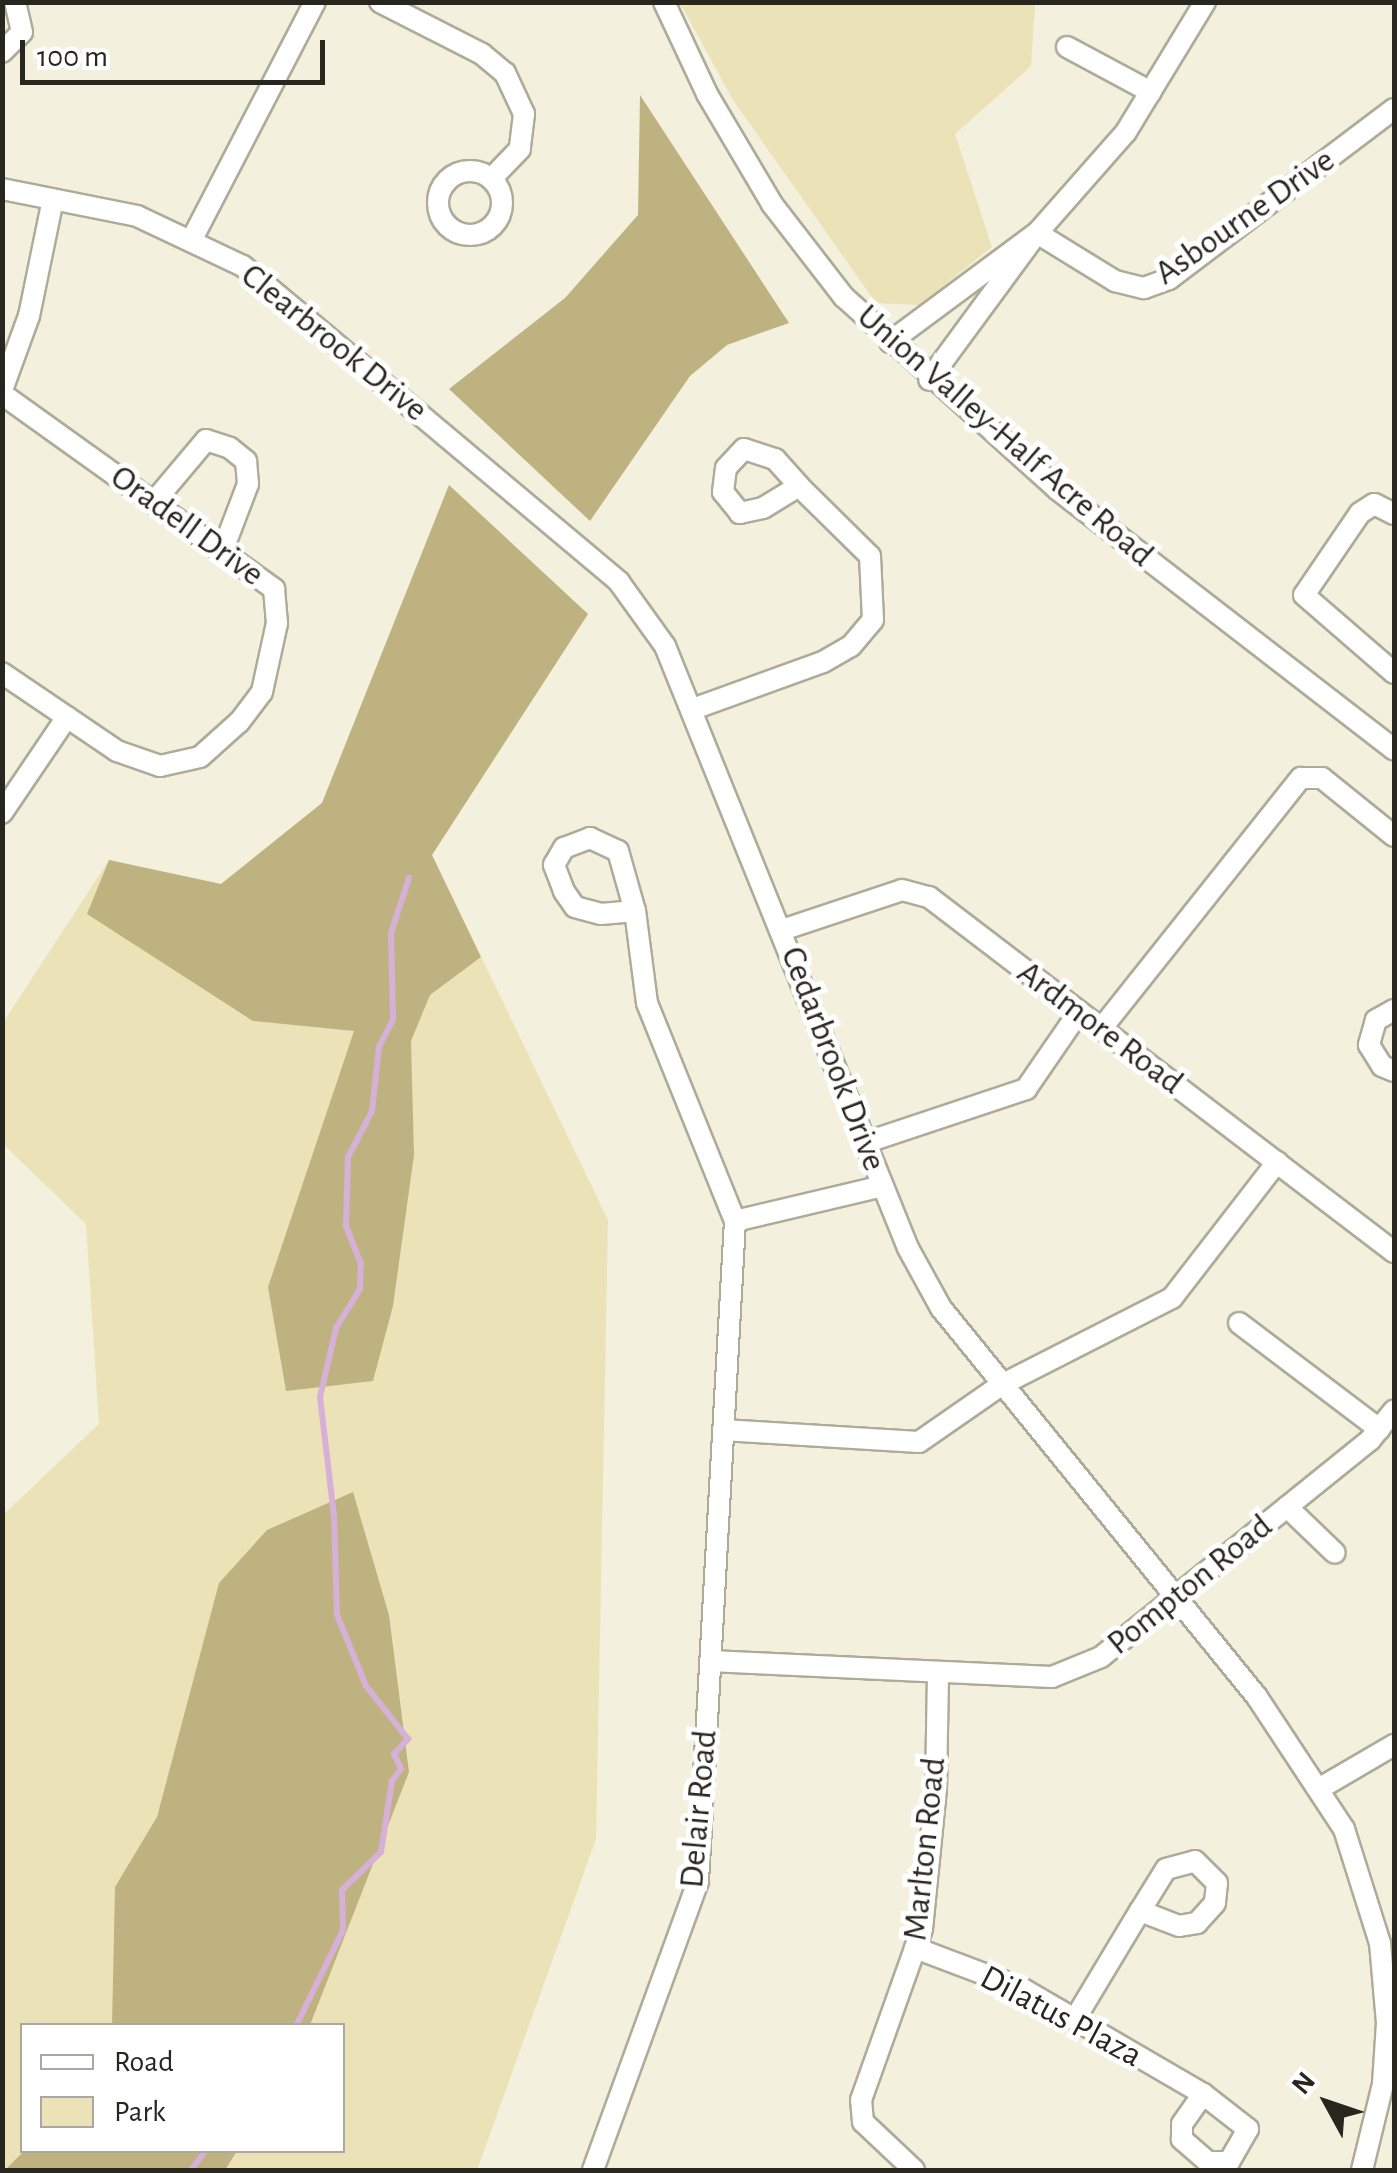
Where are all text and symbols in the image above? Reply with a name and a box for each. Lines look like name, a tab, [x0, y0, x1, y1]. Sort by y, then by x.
scale bar	[25, 20, 330, 82]
text: 100 m	[37, 42, 108, 72]
street label: Asbourne Drive	[1147, 140, 1343, 294]
street label: Clearbrook Drive	[232, 255, 436, 431]
street label: Union Valley-Half Acre Road	[848, 296, 1162, 576]
street label: Oradell Drive	[102, 456, 272, 596]
street label: Cedarbrook Drive	[771, 941, 895, 1177]
street label: Ardmore Road	[1009, 952, 1191, 1104]
street label: Pompton Road	[1099, 1506, 1281, 1664]
street label: Delair Road	[671, 1728, 727, 1890]
street label: Marlton Road	[894, 1755, 956, 1943]
street label: Dilatus Plaza	[973, 1957, 1149, 2077]
legend	[20, 2023, 345, 2153]
text: Road	[114, 2047, 174, 2077]
north arrow	[1277, 2053, 1377, 2153]
text: N	[1287, 2067, 1321, 2100]
text: Park	[114, 2097, 166, 2127]

